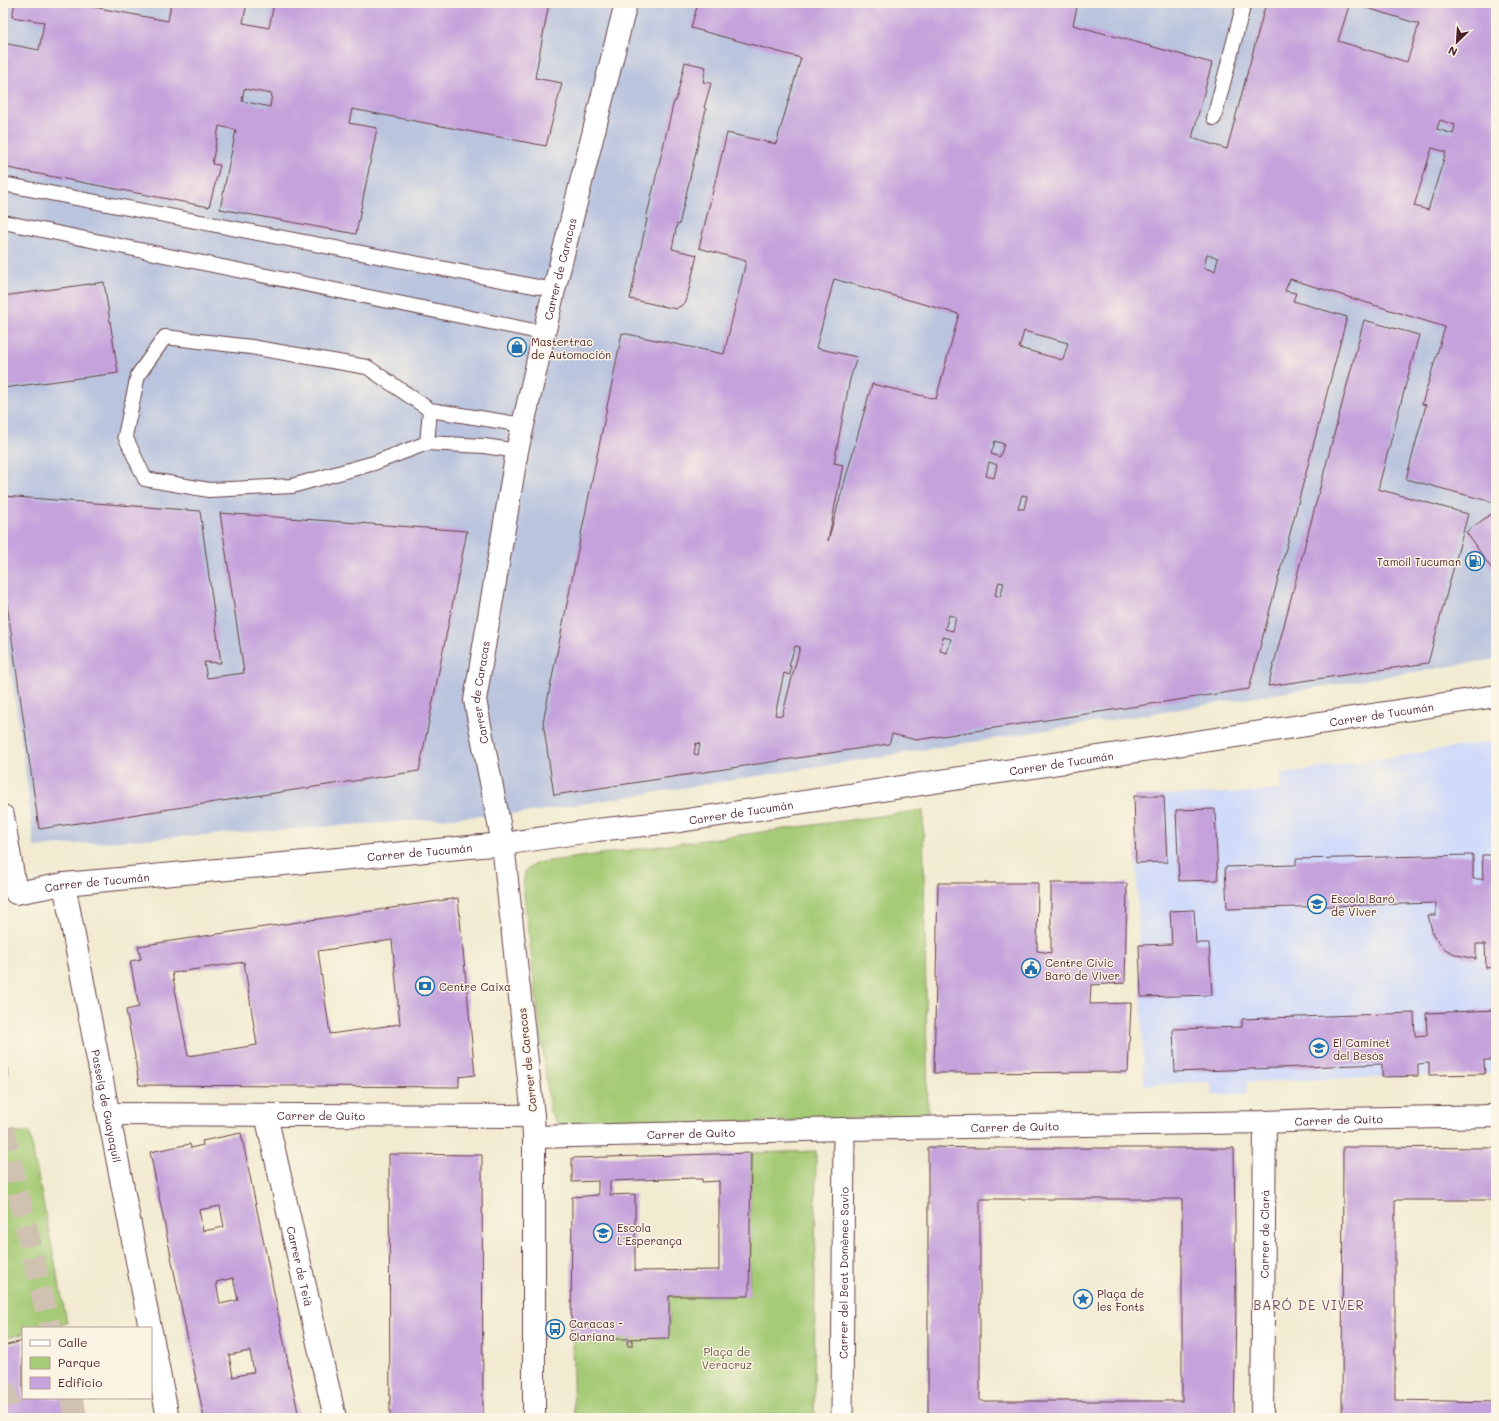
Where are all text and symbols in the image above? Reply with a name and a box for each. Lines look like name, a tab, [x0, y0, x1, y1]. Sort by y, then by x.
north arrow	[1437, 22, 1477, 62]
text: N	[1446, 43, 1460, 60]
street label: Carrer de Caracas	[540, 216, 579, 321]
place label: Mastertrac de Automoción	[531, 334, 611, 362]
shop icon: Mastertrac de Automoción	[506, 336, 528, 358]
fuel station icon: Tamoil Tucuman	[1464, 550, 1486, 572]
place label: Tamoil Tucuman	[1377, 554, 1461, 569]
street label: Carrer de Caracas	[467, 640, 492, 745]
street label: Carrer de Tucumán	[1328, 698, 1435, 729]
street label: Carrer de Tucumán	[1008, 747, 1115, 778]
street label: Carrer de Tucumán	[688, 796, 794, 827]
street label: Carrer de Tucumán	[366, 839, 473, 864]
street label: Carrer de Tucumán	[43, 869, 150, 895]
place label: Escola Baró de Viver	[1331, 891, 1395, 919]
school or university icon: Escola Baró de Viver	[1306, 893, 1328, 915]
place label: Centre Cívic Baró de Viver	[1045, 955, 1120, 983]
public building icon: Centre Cívic Baró de Viver	[1020, 957, 1042, 979]
bank icon: Centre Caixa	[414, 975, 436, 997]
place label: Centre Caixa	[439, 979, 511, 994]
street label: Carrer de Caracas	[514, 1007, 540, 1113]
place label: El Caminet del Besòs	[1333, 1035, 1390, 1063]
school or university icon: El Caminet del Besòs	[1308, 1037, 1330, 1059]
street label: Passeig de Guayaquil	[89, 1048, 125, 1164]
street label: Carrer de Quito	[277, 1107, 366, 1123]
street label: Carrer de Quito	[1294, 1111, 1384, 1128]
street label: Carrer de Quito	[971, 1118, 1060, 1134]
street label: Carrer de Quito	[647, 1124, 736, 1142]
street label: Carrer del Beat Domènec Savio	[835, 1186, 851, 1359]
street label: Carrer de Clarà	[1256, 1189, 1272, 1279]
place label: Escola L'Esperança	[617, 1220, 682, 1248]
school or university icon: Escola L'Esperança	[592, 1222, 614, 1244]
street label: Carrer de Teià	[284, 1224, 317, 1308]
place label: Plaça de les Fonts	[1097, 1286, 1144, 1314]
place icon: Plaça de les Fonts	[1072, 1288, 1094, 1310]
district label: BARÓ DE VIVER	[1253, 1296, 1365, 1313]
place label: Caracas - Clariana	[569, 1316, 623, 1344]
bus stop icon: Caracas - Clariana	[544, 1318, 566, 1340]
legend	[22, 1327, 152, 1399]
text: Calle	[58, 1334, 88, 1350]
park label: Plaça de Veracruz	[702, 1344, 752, 1372]
text: Parque	[58, 1354, 101, 1370]
text: Edificio	[58, 1374, 102, 1390]

